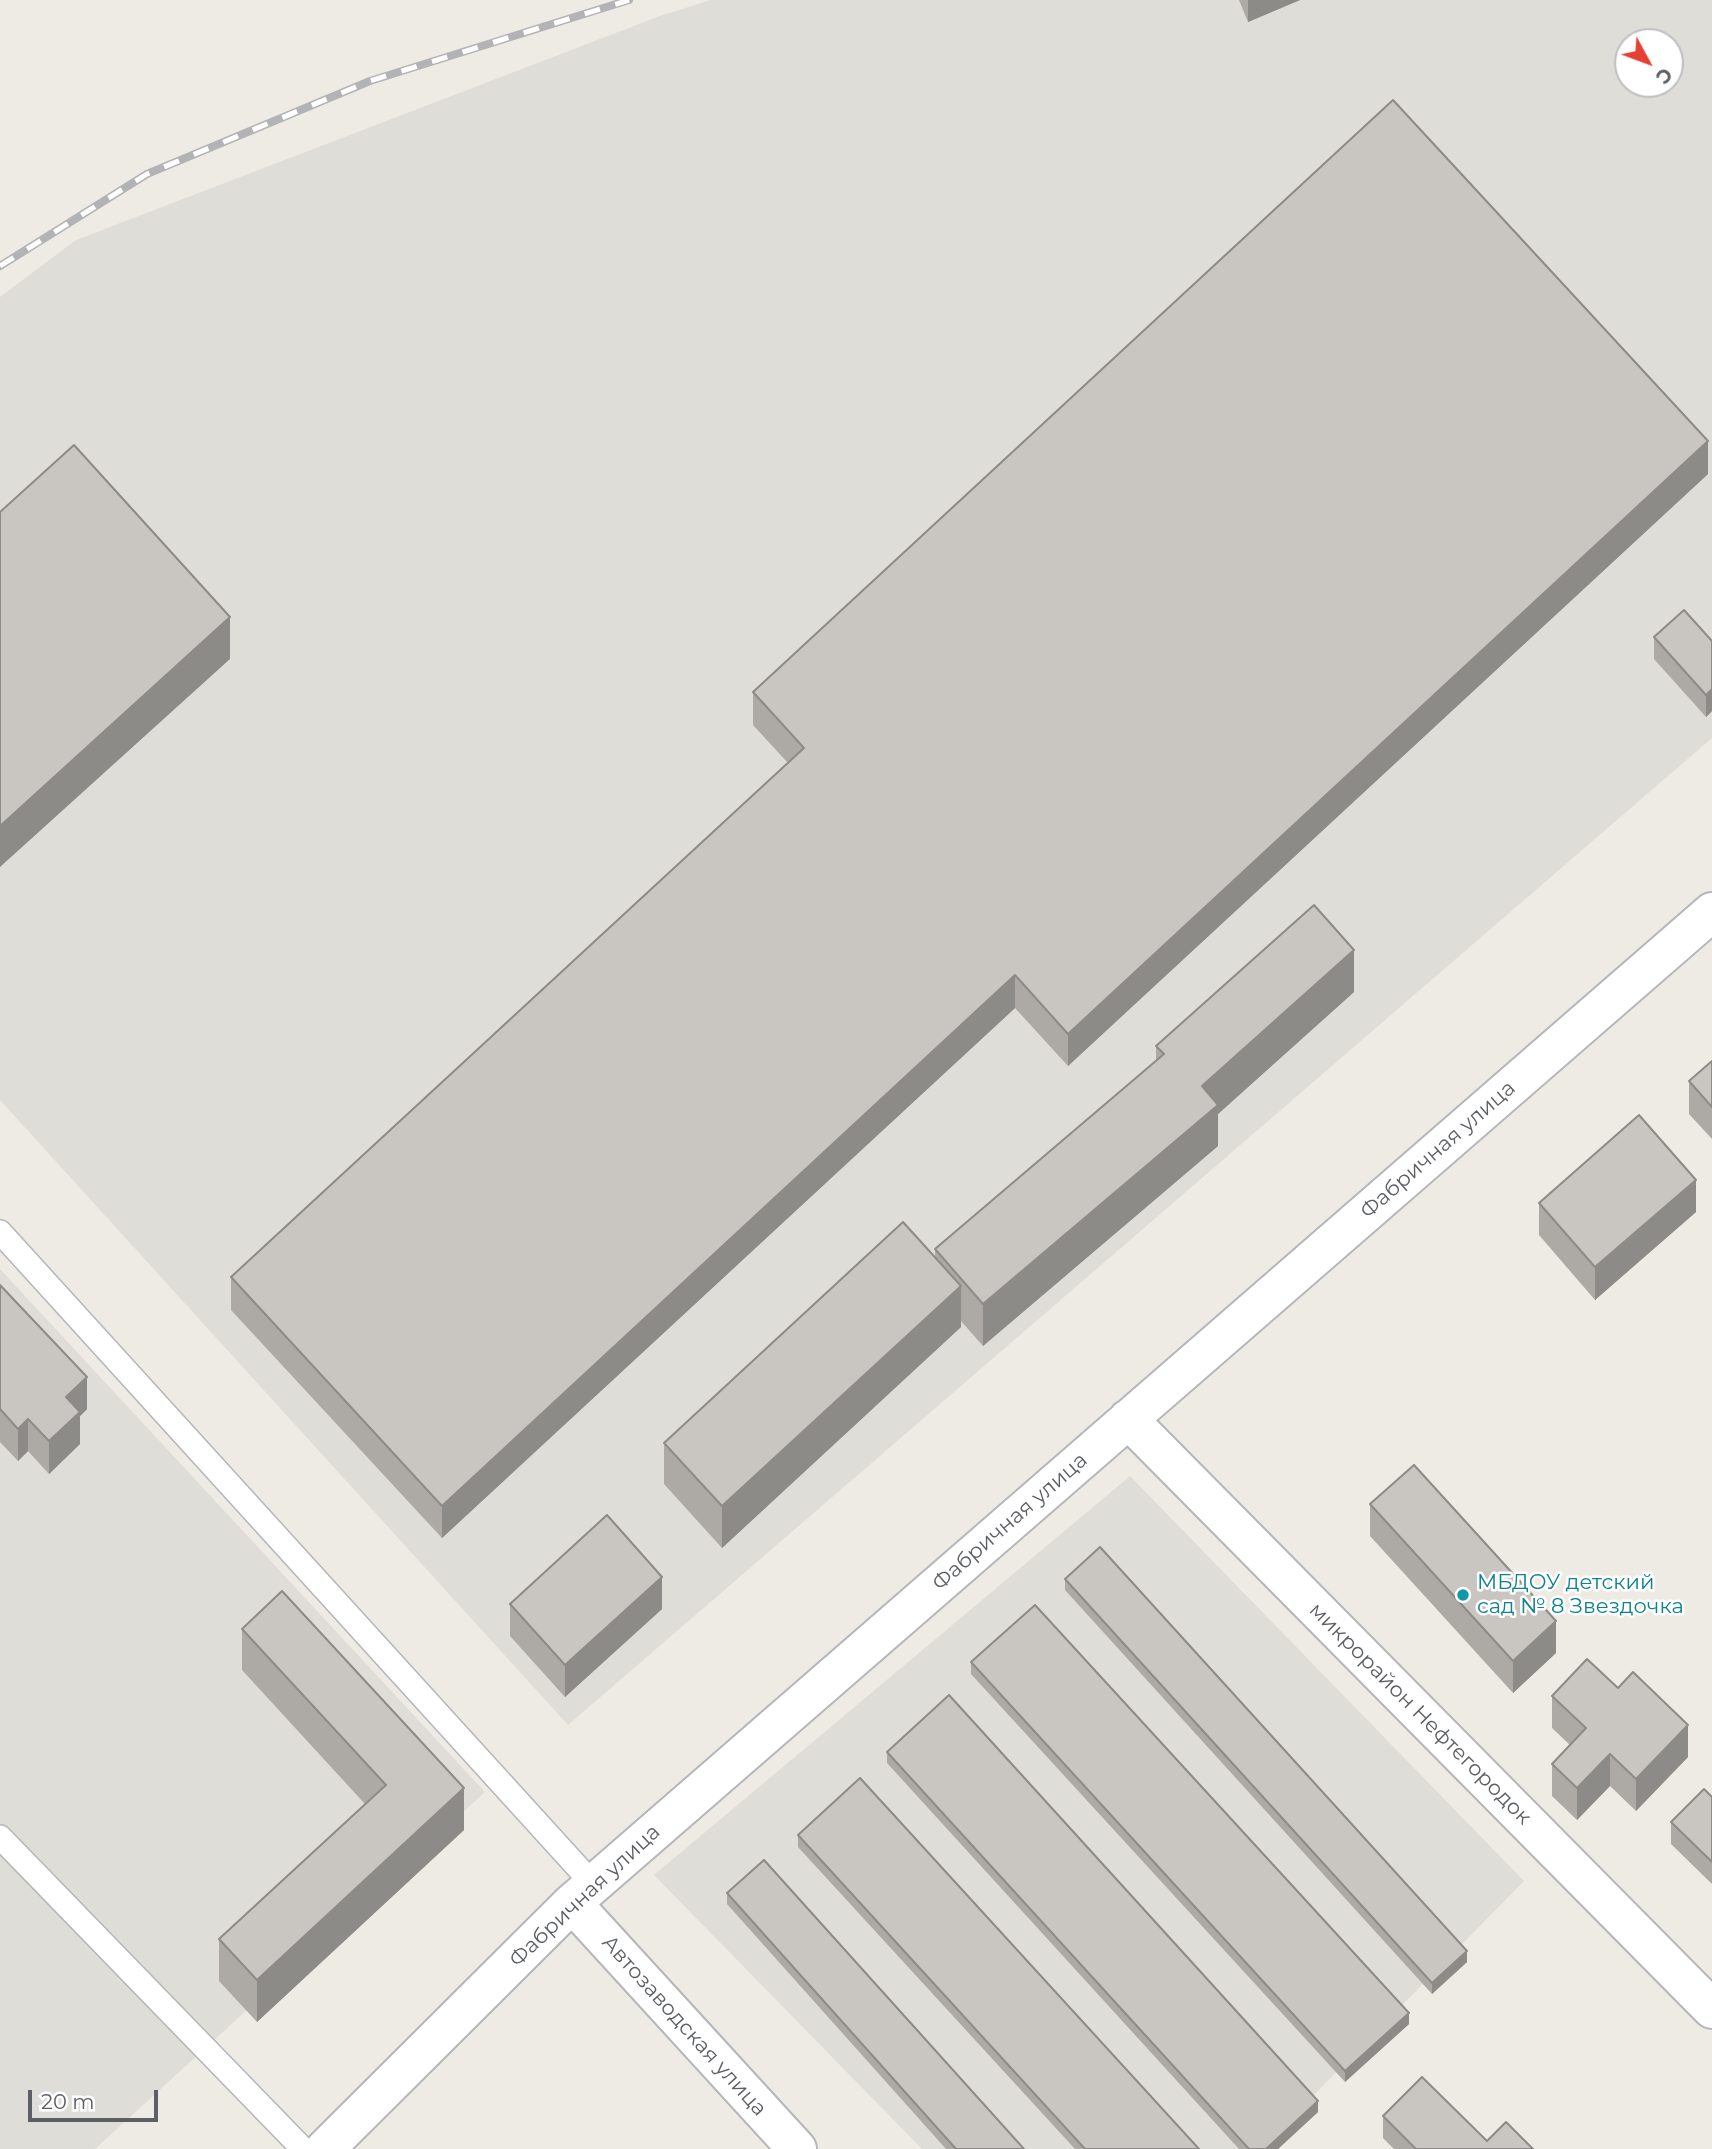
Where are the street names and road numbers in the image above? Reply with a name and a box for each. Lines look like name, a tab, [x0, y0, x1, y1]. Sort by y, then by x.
street label: Фабричная улица	[1355, 1076, 1521, 1224]
street label: Фабричная улица	[927, 1448, 1093, 1596]
street label: микрорайон Нефтегородок	[1304, 1598, 1536, 1830]
street label: Фабричная улица	[504, 1820, 666, 1972]
street label: Автозаводская улица	[596, 1931, 772, 2121]

